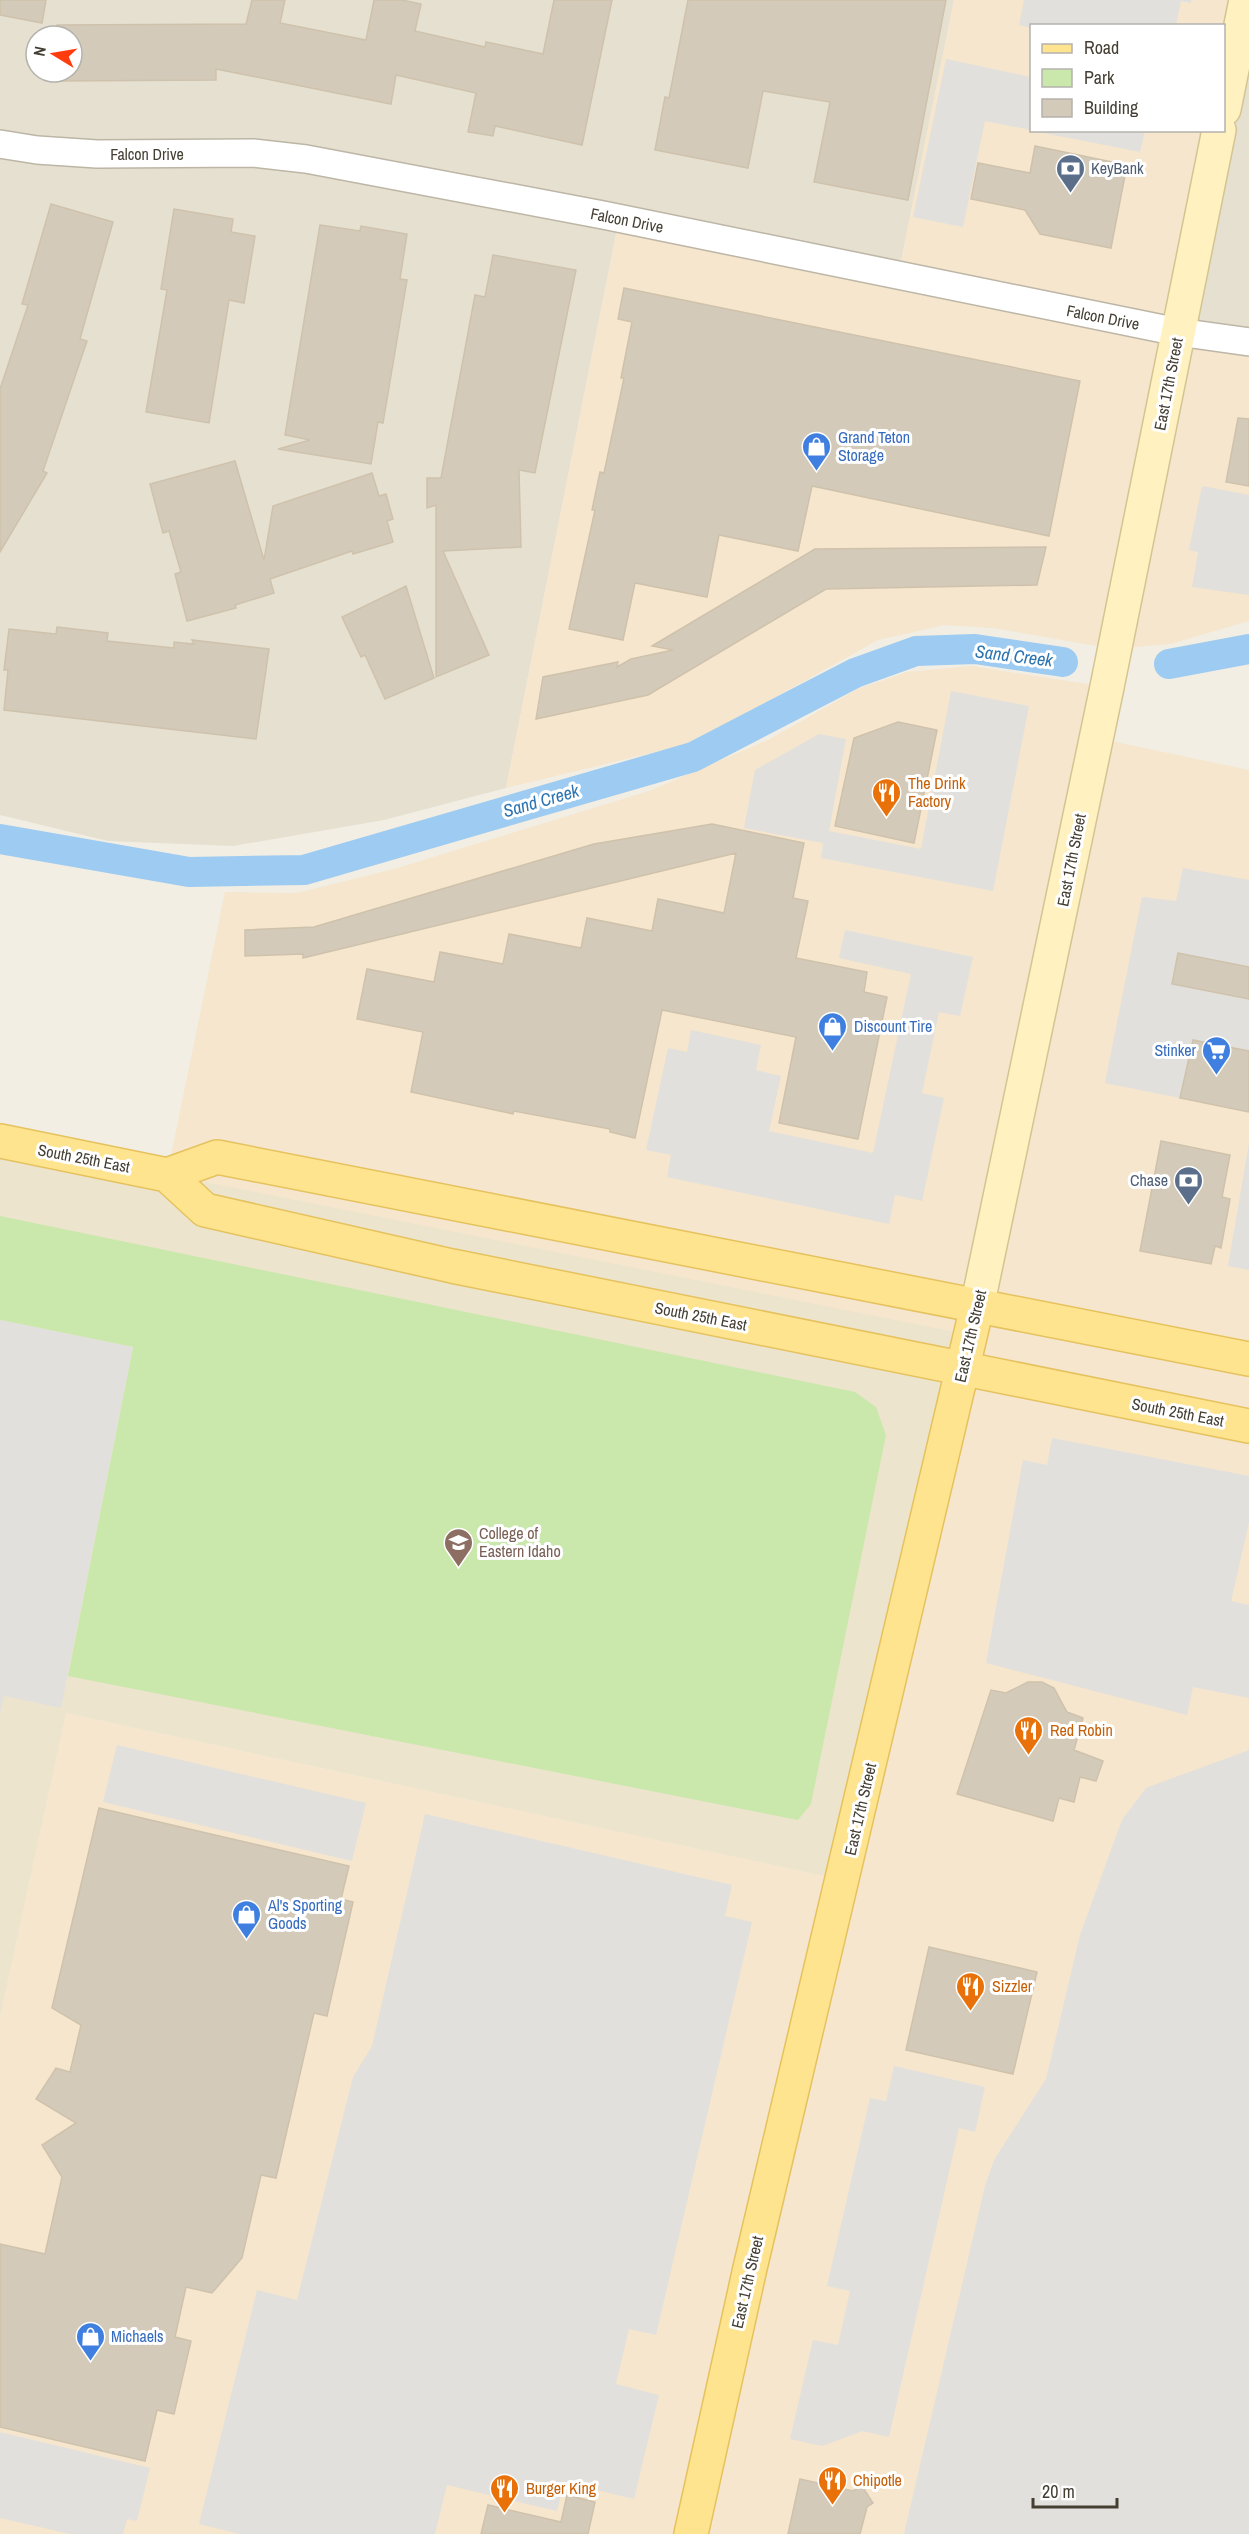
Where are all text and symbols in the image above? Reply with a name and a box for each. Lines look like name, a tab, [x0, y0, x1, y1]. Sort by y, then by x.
north arrow	[24, 24, 84, 84]
legend	[1030, 24, 1225, 132]
text: Road	[1084, 35, 1119, 60]
text: N	[28, 44, 51, 58]
text: Park	[1084, 65, 1115, 90]
text: Building	[1084, 95, 1139, 120]
street label: Falcon Drive	[110, 143, 184, 165]
bank icon: KeyBank	[1054, 152, 1086, 194]
place label: KeyBank	[1091, 157, 1144, 179]
street label: Falcon Drive	[589, 202, 665, 238]
street label: Falcon Drive	[1065, 299, 1141, 335]
street label: East 17th Street	[1148, 335, 1188, 432]
place label: Grand Teton Storage	[838, 426, 910, 466]
shop icon: Grand Teton Storage	[801, 430, 833, 472]
water label: Sand Creek	[974, 638, 1055, 673]
place label: The Drink Factory	[908, 772, 966, 812]
restaurant icon: The Drink Factory	[871, 776, 903, 818]
water label: Sand Creek	[500, 778, 582, 823]
street label: East 17th Street	[1051, 811, 1091, 908]
shop icon: Discount Tire	[817, 1010, 849, 1052]
place label: Discount Tire	[854, 1015, 932, 1037]
supermarket icon: Stinker	[1201, 1034, 1233, 1076]
place label: Stinker	[1154, 1039, 1197, 1061]
street label: South 25th East	[36, 1138, 132, 1178]
bank icon: Chase	[1173, 1164, 1205, 1206]
place label: Chase	[1130, 1169, 1168, 1191]
street label: East 17th Street	[949, 1287, 991, 1384]
street label: South 25th East	[653, 1296, 749, 1336]
street label: South 25th East	[1130, 1392, 1226, 1432]
place label: College of Eastern Idaho	[479, 1522, 561, 1562]
school or university icon: College of Eastern Idaho	[442, 1526, 474, 1568]
restaurant icon: Red Robin	[1013, 1714, 1045, 1756]
place label: Red Robin	[1050, 1719, 1113, 1741]
street label: East 17th Street	[839, 1760, 881, 1857]
place label: Al's Sporting Goods	[267, 1894, 343, 1934]
shop icon: Al's Sporting Goods	[231, 1898, 263, 1940]
restaurant icon: Sizzler	[955, 1970, 987, 2012]
place label: Sizzler	[992, 1975, 1033, 1997]
street label: East 17th Street	[726, 2233, 768, 2330]
shop icon: Michaels	[74, 2320, 106, 2362]
place label: Michaels	[111, 2325, 164, 2347]
restaurant icon: Chipotle	[816, 2464, 848, 2506]
place label: Chipotle	[853, 2469, 902, 2491]
scale bar	[1033, 2471, 1117, 2509]
restaurant icon: Burger King	[489, 2472, 521, 2514]
place label: Burger King	[526, 2477, 597, 2499]
text: 20 m	[1042, 2479, 1075, 2504]

